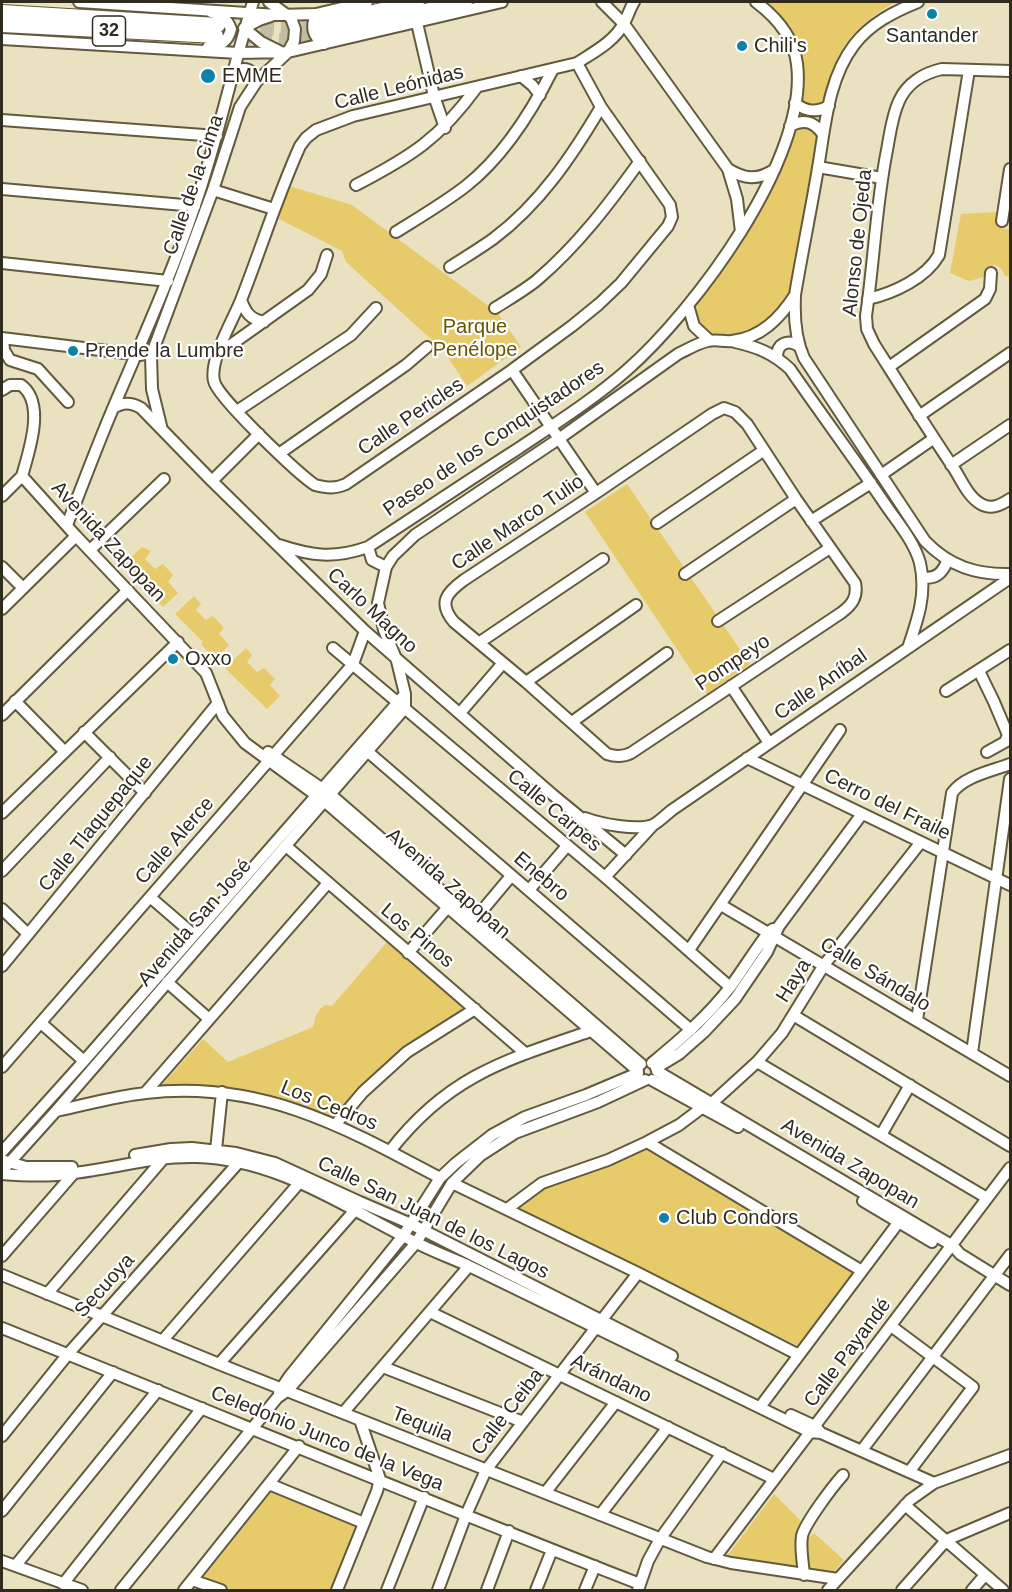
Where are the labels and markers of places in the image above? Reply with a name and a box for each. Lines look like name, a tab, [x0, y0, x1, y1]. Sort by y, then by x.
marker: Santander	[925, 7, 939, 21]
place label: Santander	[886, 24, 978, 48]
place label: Chili's	[754, 34, 807, 58]
marker: Chili's	[735, 39, 749, 53]
place label: EMME	[222, 64, 282, 88]
marker: EMME	[199, 67, 217, 85]
place label: Prende la Lumbre	[85, 339, 244, 363]
marker: Prende la Lumbre	[66, 344, 80, 358]
place label: Oxxo	[185, 647, 232, 671]
marker: Oxxo	[166, 652, 180, 666]
place label: Club Condors	[676, 1206, 798, 1230]
marker: Club Condors	[657, 1211, 671, 1225]

